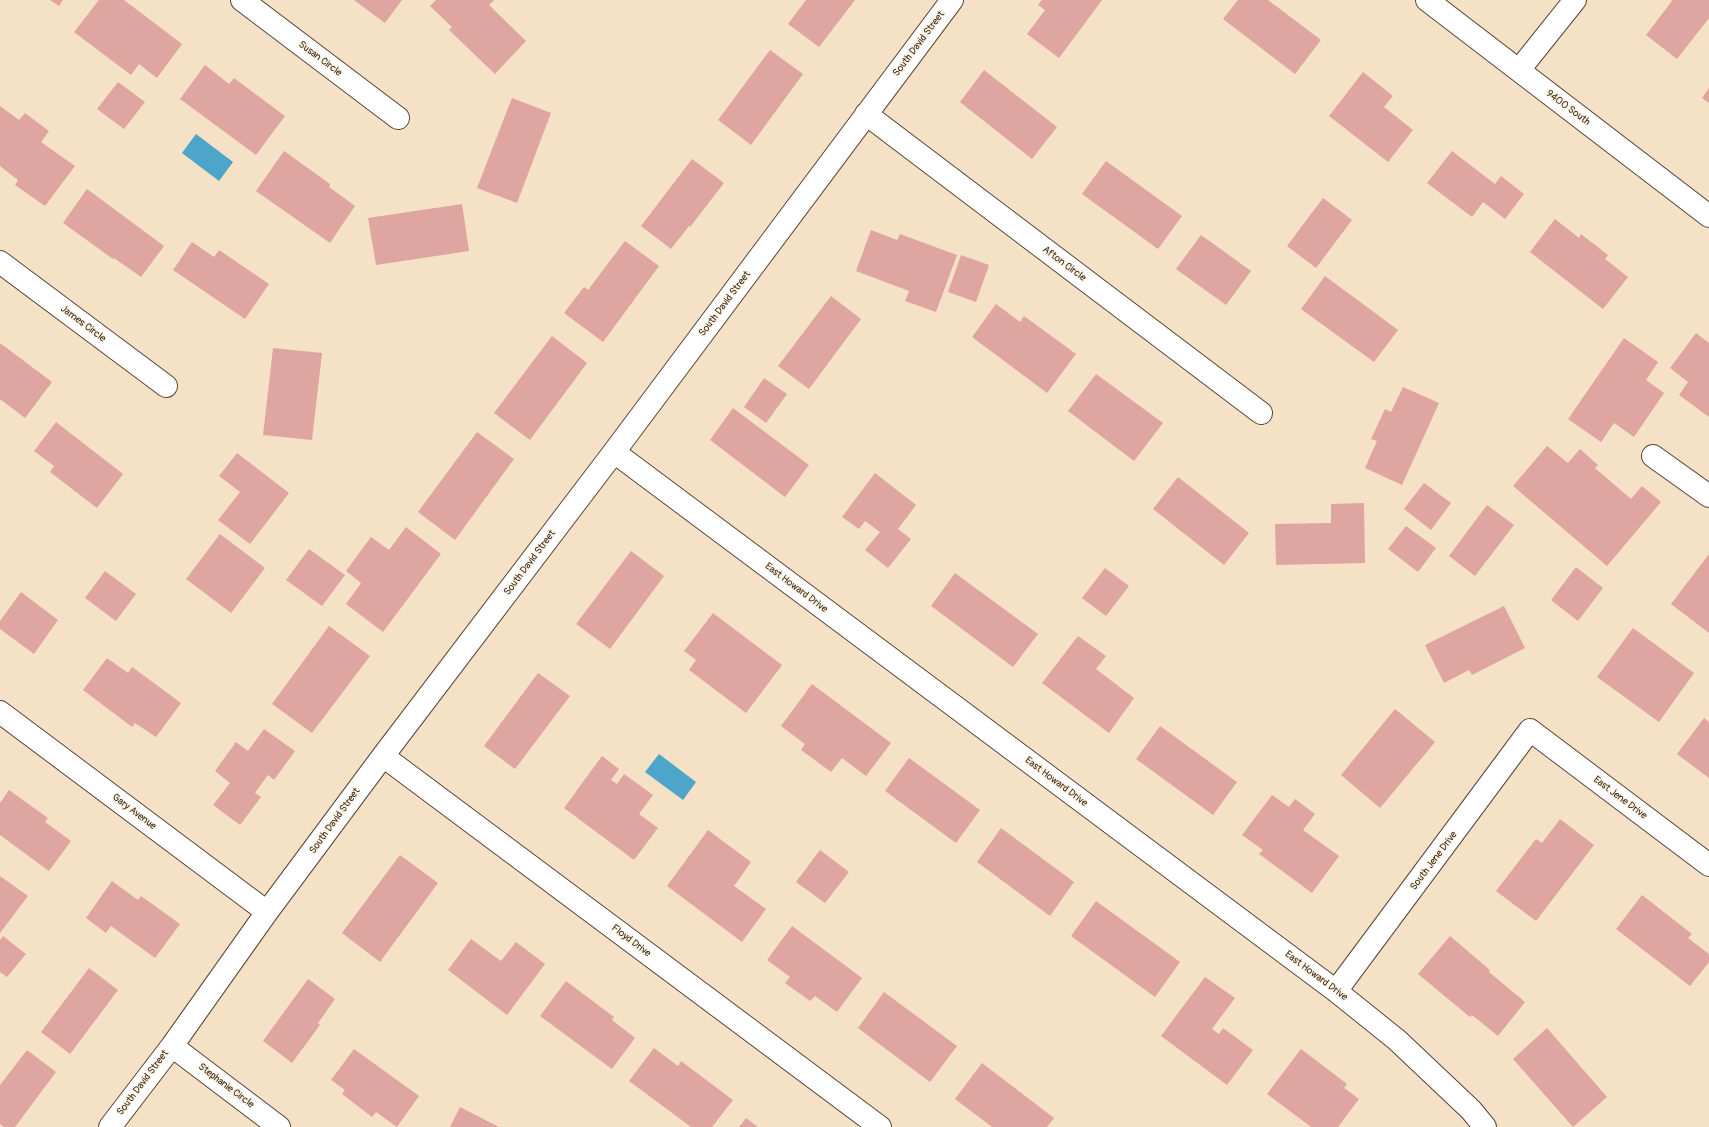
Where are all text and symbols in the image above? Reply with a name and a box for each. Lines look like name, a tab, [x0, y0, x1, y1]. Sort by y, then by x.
street label: South David Street	[891, 9, 947, 79]
street label: Susan Circle	[296, 39, 344, 79]
street label: 9400 South	[1544, 88, 1592, 128]
street label: Afton Circle	[1040, 244, 1088, 284]
street label: South David Street	[697, 269, 753, 339]
street label: James Circle	[58, 303, 108, 345]
street label: South David Street	[502, 528, 558, 598]
street label: East Howard Drive	[762, 561, 830, 615]
street label: East Howard Drive	[1022, 755, 1090, 809]
street label: East Jene Drive	[1591, 774, 1649, 822]
street label: South David Street	[307, 786, 363, 856]
street label: Gary Avenue	[110, 792, 158, 832]
street label: South Jene Drive	[1408, 829, 1460, 893]
street label: Floyd Drive	[609, 922, 653, 960]
street label: East Howard Drive	[1282, 949, 1350, 1003]
street label: South David Street	[115, 1048, 171, 1118]
street label: Stephanie Circle	[196, 1061, 256, 1111]

